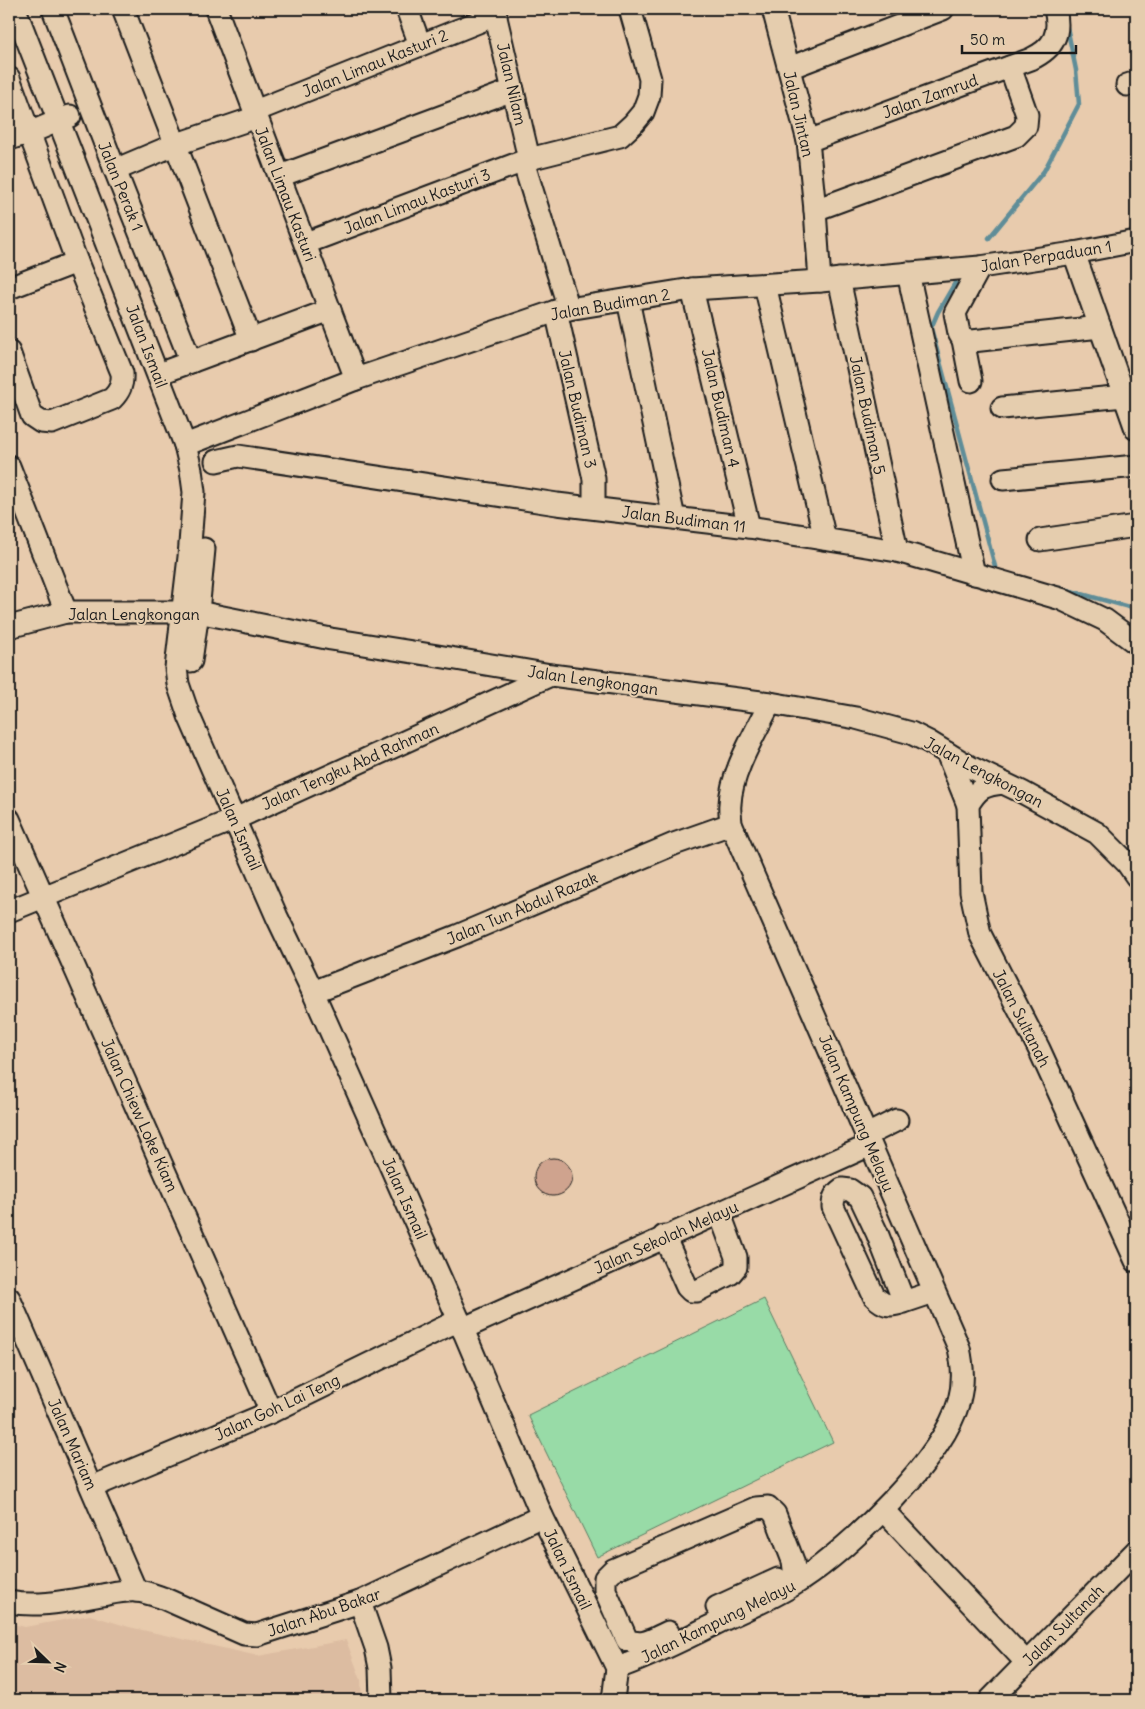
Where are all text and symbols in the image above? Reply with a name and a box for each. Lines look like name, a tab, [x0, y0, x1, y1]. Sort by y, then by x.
scale bar	[962, 22, 1076, 54]
street label: Jalan Limau Kasturi 2	[299, 25, 451, 101]
text: 50 m	[970, 30, 1005, 49]
street label: Jalan Nilam	[493, 41, 531, 127]
street label: Jalan Jintan	[779, 69, 819, 159]
street label: Jalan Zamrud	[879, 69, 981, 123]
street label: Jalan Limau Kasturi	[251, 124, 321, 264]
street label: Jalan Perak 1	[94, 138, 148, 234]
street label: Jalan Limau Kasturi 3	[341, 164, 493, 238]
street label: Jalan Perpaduan 1	[979, 236, 1113, 276]
street label: Jalan Budiman 2	[549, 284, 671, 324]
street label: Jalan Ismail	[122, 302, 172, 390]
street label: Jalan Budiman 4	[698, 347, 744, 469]
street label: Jalan Budiman 3	[555, 348, 601, 470]
street label: Jalan Budiman 5	[846, 354, 890, 476]
street label: Jalan Budiman 11	[621, 501, 747, 537]
street label: Jalan Lengkongan	[68, 604, 200, 624]
street label: Jalan Lengkongan	[526, 661, 660, 699]
street label: Jalan Tengku Abd Rahman	[258, 718, 442, 814]
street label: Jalan Lengkongan	[921, 732, 1047, 812]
street label: Jalan Ismail	[212, 785, 266, 873]
street label: Jalan Tun Abdul Razak	[444, 867, 600, 949]
street label: Jalan Sultanah	[989, 966, 1055, 1070]
street label: Jalan Kampung Melayu	[815, 1031, 899, 1195]
street label: Jalan Chiew Loke Kiam	[97, 1035, 183, 1195]
street label: Jalan Ismail	[378, 1154, 432, 1242]
street label: Jalan Sekolah Melayu	[591, 1196, 741, 1278]
street label: Jalan Goh Lai Teng	[211, 1369, 343, 1445]
street label: Jalan Mariam	[44, 1395, 102, 1493]
street label: Jalan Ismail	[540, 1525, 596, 1613]
street label: Jalan Kampung Melayu	[638, 1575, 798, 1667]
street label: Jalan Sultanah	[1018, 1580, 1108, 1670]
street label: Jalan Abu Bakar	[265, 1583, 384, 1641]
north arrow	[22, 1636, 72, 1686]
text: N	[50, 1659, 70, 1675]

